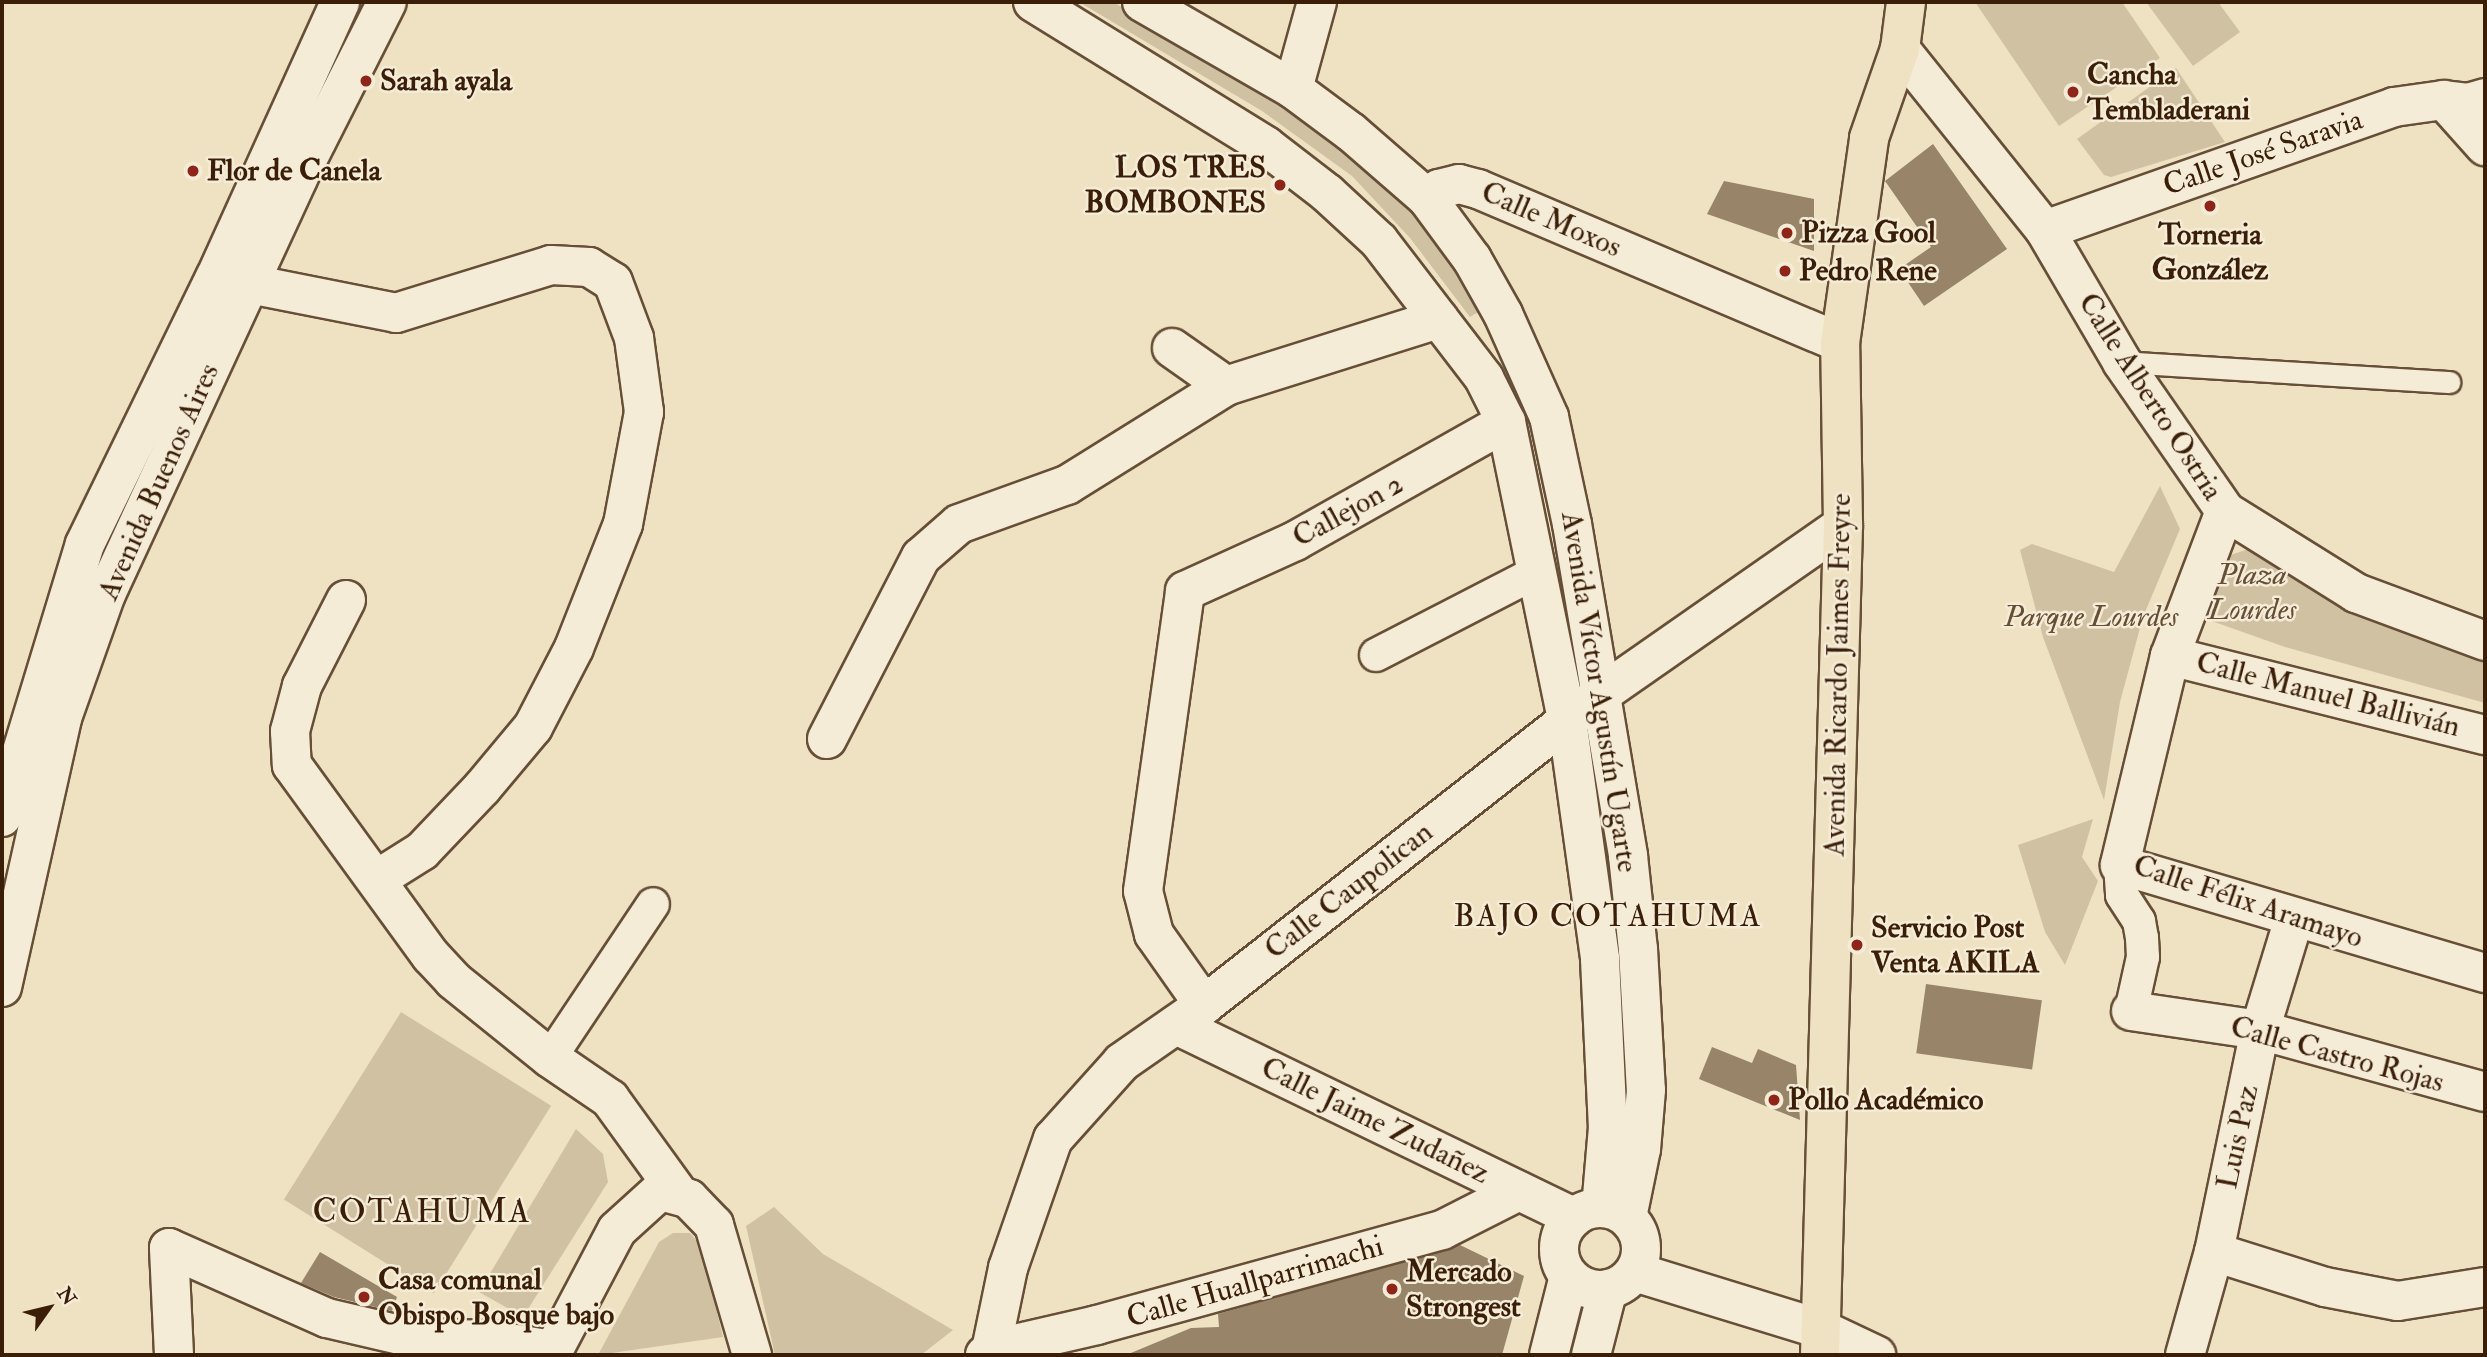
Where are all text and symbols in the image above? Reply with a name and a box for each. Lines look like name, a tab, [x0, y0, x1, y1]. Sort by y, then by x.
place label: Cancha Tembladerani	[2087, 57, 2250, 127]
place label: Sarah ayala	[380, 63, 512, 99]
marker: Sarah ayala	[358, 73, 374, 89]
marker: Cancha Tembladerani	[2065, 84, 2081, 100]
street label: Calle José Saravia	[2158, 102, 2368, 204]
place label: LOS TRES BOMBONES	[1085, 150, 1266, 220]
place label: Flor de Canela	[207, 153, 381, 189]
marker: Flor de Canela	[185, 163, 201, 179]
street label: Calle Moxos	[1476, 174, 1626, 266]
marker: LOS TRES BOMBONES	[1272, 177, 1288, 193]
marker: Torneria González	[2202, 198, 2218, 214]
place label: Pizza Gool	[1801, 215, 1936, 251]
place label: Torneria González	[2152, 217, 2268, 288]
marker: Pizza Gool	[1779, 225, 1795, 241]
place label: Pedro Rene	[1799, 253, 1937, 289]
marker: Pedro Rene	[1777, 263, 1793, 279]
street label: Calle Alberto Ostria	[2070, 287, 2230, 507]
street label: Avenida Buenos Aires	[91, 358, 227, 606]
street label: Callejon 2	[1287, 466, 1409, 556]
street label: Avenida Ricardo Jaimes Freyre	[1817, 493, 1859, 857]
street label: Avenida Víctor Agustín Ugarte	[1553, 509, 1645, 875]
park label: Plaza Lourdes	[2208, 557, 2296, 628]
park label: Parque Lourdes	[2004, 599, 2178, 635]
street label: Calle Manuel Ballivián	[2192, 645, 2464, 745]
street label: Calle Caupolican	[1258, 814, 1440, 968]
street label: Calle Félix Aramayo	[2129, 848, 2367, 956]
district label: BAJO COTAHUMA	[1455, 897, 1761, 935]
place label: Servicio Post Venta AKILA	[1871, 910, 2039, 981]
marker: Servicio Post Venta AKILA	[1849, 937, 1865, 953]
street label: Calle Castro Rojas	[2226, 1009, 2448, 1101]
street label: Calle Jaime Zudañez	[1255, 1050, 1495, 1192]
place label: Pollo Académico	[1788, 1082, 1983, 1118]
street label: Luis Paz	[2209, 1082, 2267, 1192]
marker: Pollo Académico	[1766, 1092, 1782, 1108]
district label: COTAHUMA	[313, 1192, 531, 1232]
street label: Calle Huallparrimachi	[1123, 1228, 1387, 1336]
place label: Mercado Strongest	[1406, 1254, 1521, 1324]
place label: Casa comunal Obispo Bosque bajo	[378, 1262, 614, 1332]
north arrow	[14, 1273, 84, 1343]
marker: Mercado Strongest	[1384, 1281, 1400, 1297]
text: N	[52, 1282, 81, 1310]
marker: Casa comunal Obispo Bosque bajo	[356, 1289, 372, 1305]

